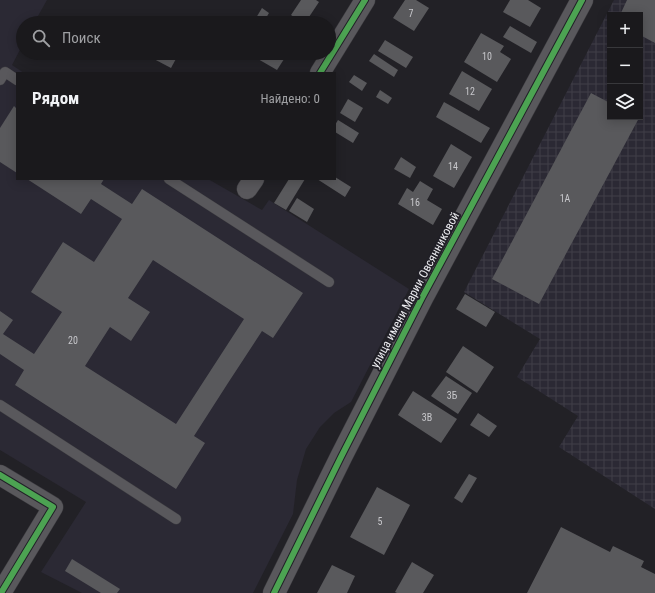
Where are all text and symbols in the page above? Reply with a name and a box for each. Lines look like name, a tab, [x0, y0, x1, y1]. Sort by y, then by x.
house number: 7	[409, 8, 414, 19]
map controls	[607, 12, 643, 120]
button: +	[607, 12, 643, 48]
search box	[16, 16, 336, 60]
icon: search	[30, 27, 52, 49]
text: Поиск	[62, 29, 101, 47]
button: −	[607, 48, 643, 84]
house number: 10	[482, 51, 492, 62]
button: layers	[607, 84, 643, 120]
house number: 12	[465, 86, 475, 97]
text: Рядом	[32, 88, 79, 108]
text: Найдено: 0	[260, 91, 320, 106]
house number: 14	[448, 161, 458, 172]
house number: 1А	[560, 193, 571, 204]
house number: 16	[410, 197, 420, 208]
street label: улица имени Марии Овсянниковой	[368, 210, 462, 370]
house number: 20	[68, 335, 78, 346]
house number: 3Б	[447, 390, 458, 401]
house number: 3В	[422, 412, 432, 423]
house number: 5	[378, 516, 383, 527]

